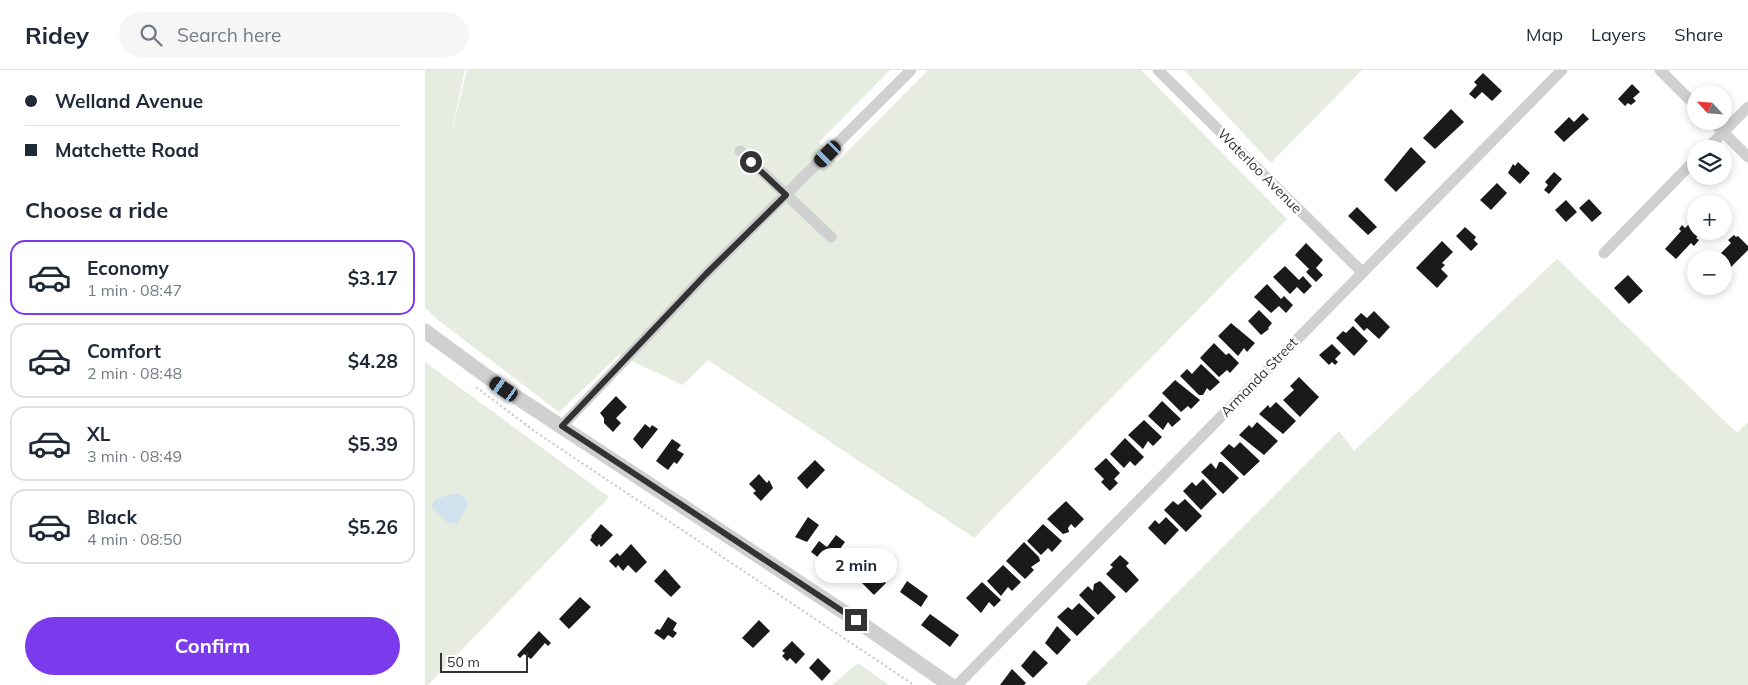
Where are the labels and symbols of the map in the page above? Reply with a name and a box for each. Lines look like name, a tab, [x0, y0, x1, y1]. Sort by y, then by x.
north arrow	[1687, 85, 1733, 130]
street label: Waterloo Avenue	[1214, 125, 1306, 217]
car	[812, 138, 843, 170]
route start	[740, 151, 762, 173]
street label: Armanda Street	[1217, 333, 1301, 420]
car	[487, 374, 520, 404]
callout: 2 min	[815, 548, 897, 582]
route end	[845, 609, 867, 631]
scale bar	[440, 650, 527, 673]

